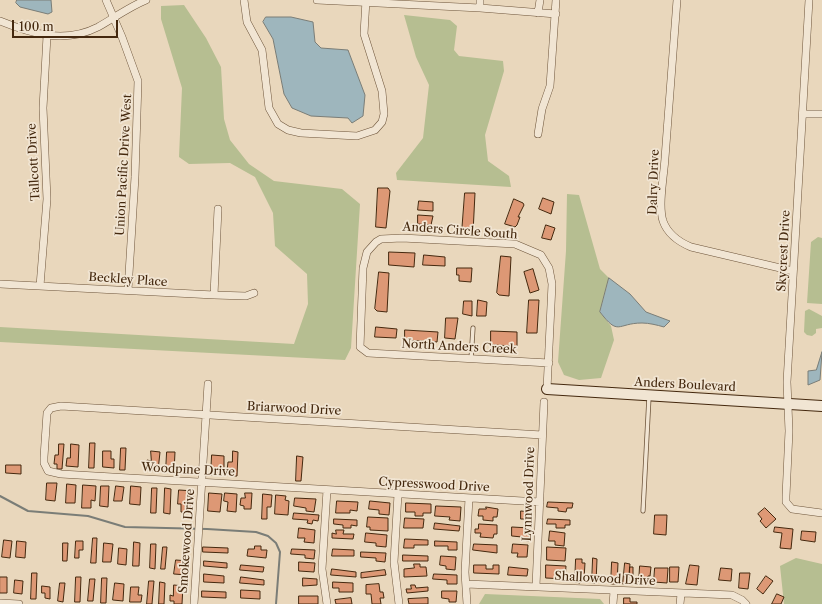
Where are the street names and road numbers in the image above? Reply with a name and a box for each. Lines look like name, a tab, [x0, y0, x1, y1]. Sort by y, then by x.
street label: Union Pacific Drive West	[113, 94, 135, 236]
street label: Tallcott Drive	[25, 123, 43, 201]
street label: Dalry Drive	[646, 149, 662, 215]
street label: Skycrest Drive	[775, 210, 793, 292]
street label: Anders Circle South	[402, 220, 518, 242]
street label: Beckley Place	[88, 270, 168, 290]
street label: North Anders Creek	[401, 337, 517, 357]
street label: Anders Boulevard	[634, 375, 736, 395]
street label: Briarwood Drive	[246, 399, 342, 419]
street label: Lynnwood Drive	[520, 446, 538, 542]
street label: Woodpine Drive	[141, 460, 235, 480]
street label: Cypresswood Drive	[378, 475, 490, 495]
street label: Smokewood Drive	[176, 488, 198, 594]
street label: Shallowood Drive	[554, 569, 656, 589]

